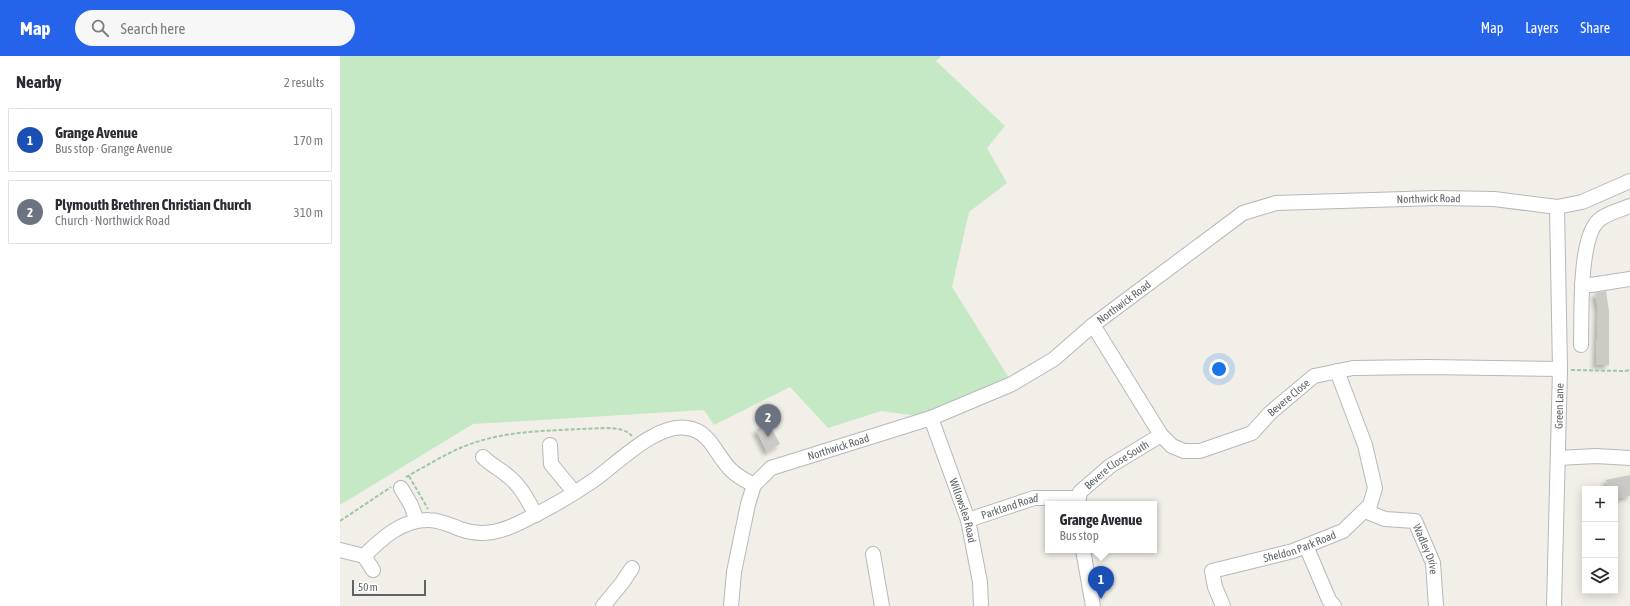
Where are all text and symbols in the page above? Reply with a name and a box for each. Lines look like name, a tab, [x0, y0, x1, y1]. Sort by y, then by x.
search box	[75, 10, 355, 46]
text: Map	[20, 17, 51, 39]
icon: search	[89, 17, 111, 39]
text: Search here	[121, 20, 185, 37]
text: Map	[1481, 20, 1503, 36]
text: Layers	[1525, 20, 1558, 36]
text: Share	[1580, 20, 1610, 36]
text: Nearby	[16, 72, 62, 92]
text: 2 results	[284, 75, 324, 90]
text: Grange Avenue	[55, 124, 138, 141]
text: 1	[27, 133, 33, 148]
text: 170 m	[294, 133, 323, 148]
text: Bus stop · Grange Avenue	[55, 141, 172, 156]
street label: Northwick Road	[1397, 192, 1461, 205]
text: Plymouth Brethren Christian Church	[55, 196, 251, 213]
text: 2	[27, 205, 33, 220]
text: 310 m	[294, 205, 323, 220]
text: Church · Northwick Road	[55, 213, 170, 228]
street label: Northwick Road	[1095, 278, 1153, 326]
your location	[1209, 359, 1229, 379]
street label: Bevere Close	[1265, 376, 1312, 418]
street label: Green Lane	[1552, 383, 1566, 429]
pin: 2	[755, 404, 781, 437]
street label: Northwick Road	[806, 432, 871, 462]
street label: Bevere Close South	[1082, 438, 1151, 492]
street label: Willowslea Road	[947, 476, 978, 544]
map controls	[1582, 486, 1618, 594]
button: +	[1582, 486, 1618, 522]
street label: Parkland Road	[980, 492, 1038, 521]
popup	[1045, 501, 1157, 553]
text: Grange Avenue	[1060, 511, 1142, 528]
street label: Wadley Drive	[1411, 522, 1440, 575]
button: −	[1582, 522, 1618, 558]
text: Bus stop	[1060, 528, 1099, 543]
street label: Sheldon Park Road	[1262, 528, 1338, 564]
button: layers	[1582, 558, 1618, 594]
pin: 1	[1088, 566, 1114, 599]
scale bar	[352, 578, 426, 597]
text: 50 m	[358, 581, 378, 593]

